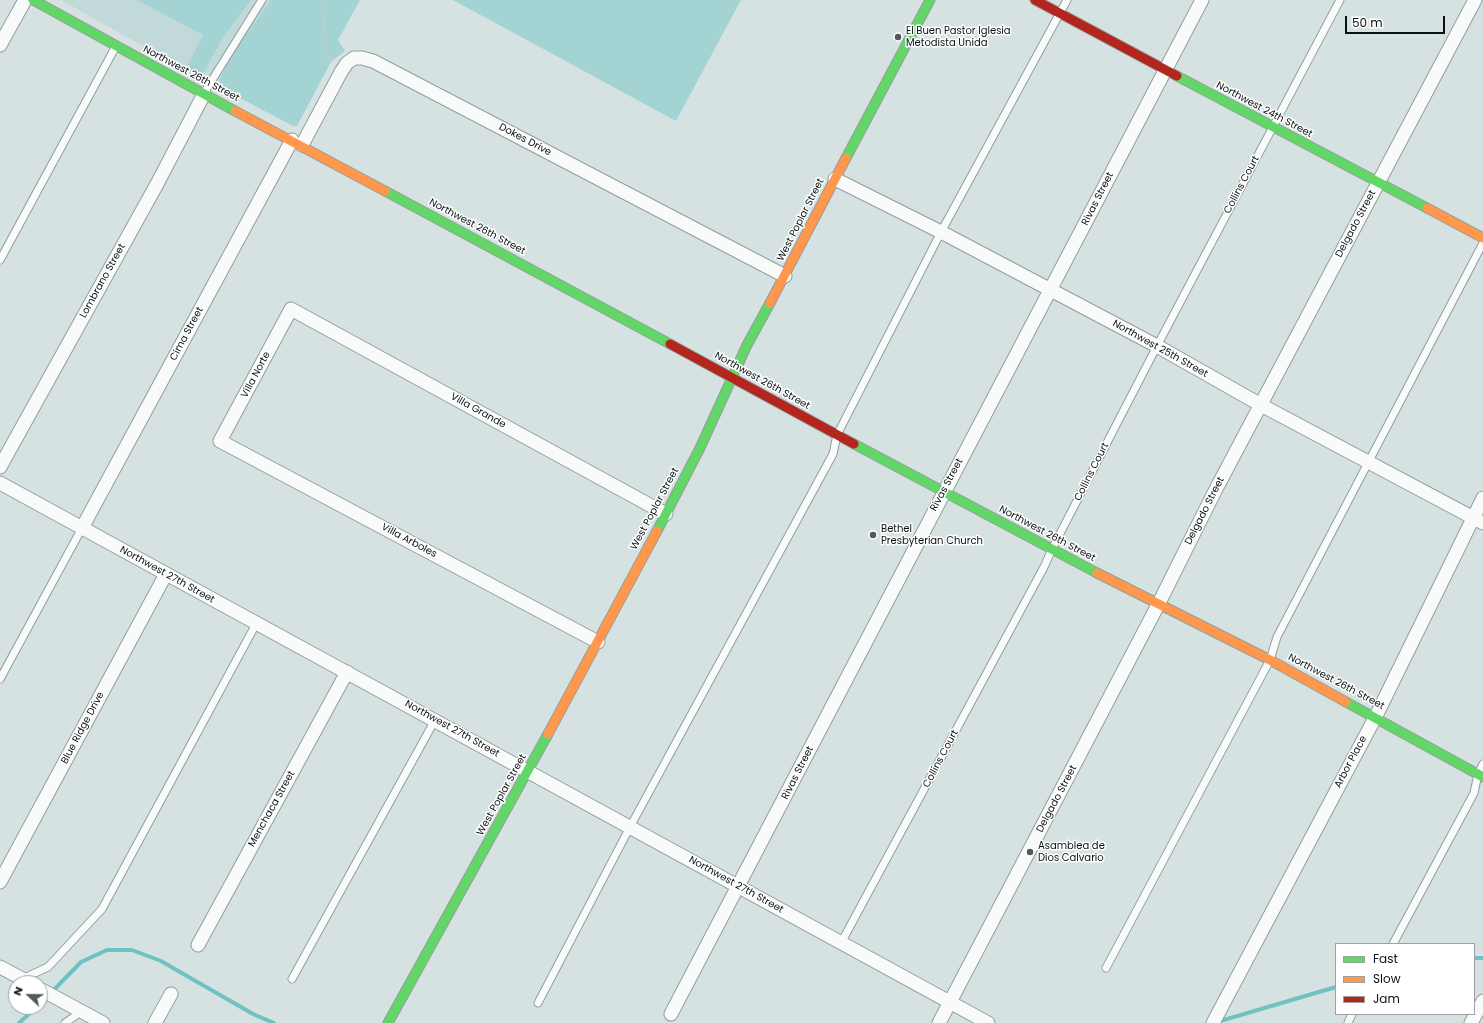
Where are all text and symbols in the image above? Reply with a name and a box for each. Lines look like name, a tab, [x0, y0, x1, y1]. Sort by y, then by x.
scale bar	[1347, 8, 1447, 34]
text: 50 m	[1352, 14, 1383, 31]
place label: El Buen Pastor Iglesia Metodista Unida	[906, 25, 1011, 48]
marker: El Buen Pastor Iglesia Metodista Unida	[893, 32, 903, 42]
street label: Northwest 26th Street	[141, 44, 241, 104]
street label: Northwest 24th Street	[1214, 80, 1314, 140]
street label: Dokes Drive	[497, 121, 553, 159]
street label: Collins Court	[1222, 154, 1262, 216]
street label: Rivas Street	[1079, 170, 1117, 228]
street label: West Poplar Street	[775, 177, 827, 263]
street label: Delgado Street	[1333, 188, 1379, 260]
street label: Northwest 26th Street	[427, 197, 527, 257]
street label: Lombrano Street	[78, 242, 128, 320]
street label: Cima Street	[168, 305, 206, 363]
street label: Northwest 25th Street	[1110, 318, 1210, 380]
street label: Villa Norte	[239, 350, 273, 400]
street label: Northwest 26th Street	[712, 350, 812, 412]
street label: Villa Grande	[448, 391, 508, 431]
street label: Collins Court	[1072, 441, 1112, 503]
street label: Rivas Street	[928, 457, 966, 513]
street label: West Poplar Street	[628, 466, 682, 552]
street label: Delgado Street	[1183, 475, 1227, 547]
street label: Northwest 26th Street	[997, 504, 1097, 564]
street label: Villa Arboles	[379, 521, 439, 561]
place label: Bethel Presbyterian Church	[881, 523, 983, 546]
marker: Bethel Presbyterian Church	[868, 530, 878, 540]
street label: Northwest 27th Street	[118, 544, 216, 606]
street label: Northwest 26th Street	[1286, 652, 1386, 712]
street label: Blue Ridge Drive	[59, 690, 107, 766]
street label: Northwest 27th Street	[403, 698, 501, 760]
street label: Collins Court	[921, 728, 961, 790]
street label: Arbor Place	[1332, 734, 1370, 790]
street label: Rivas Street	[779, 744, 817, 802]
street label: West Poplar Street	[475, 752, 529, 838]
street label: Delgado Street	[1034, 763, 1080, 835]
street label: Menchaca Street	[246, 769, 298, 849]
place label: Asamblea de Dios Calvario	[1038, 840, 1105, 864]
marker: Asamblea de Dios Calvario	[1025, 847, 1035, 857]
street label: Northwest 27th Street	[687, 854, 785, 916]
legend	[1335, 943, 1475, 1015]
text: Fast	[1373, 950, 1398, 967]
text: Slow	[1373, 970, 1401, 987]
north arrow	[8, 975, 48, 1015]
text: N	[9, 984, 27, 998]
text: Jam	[1373, 990, 1400, 1007]

